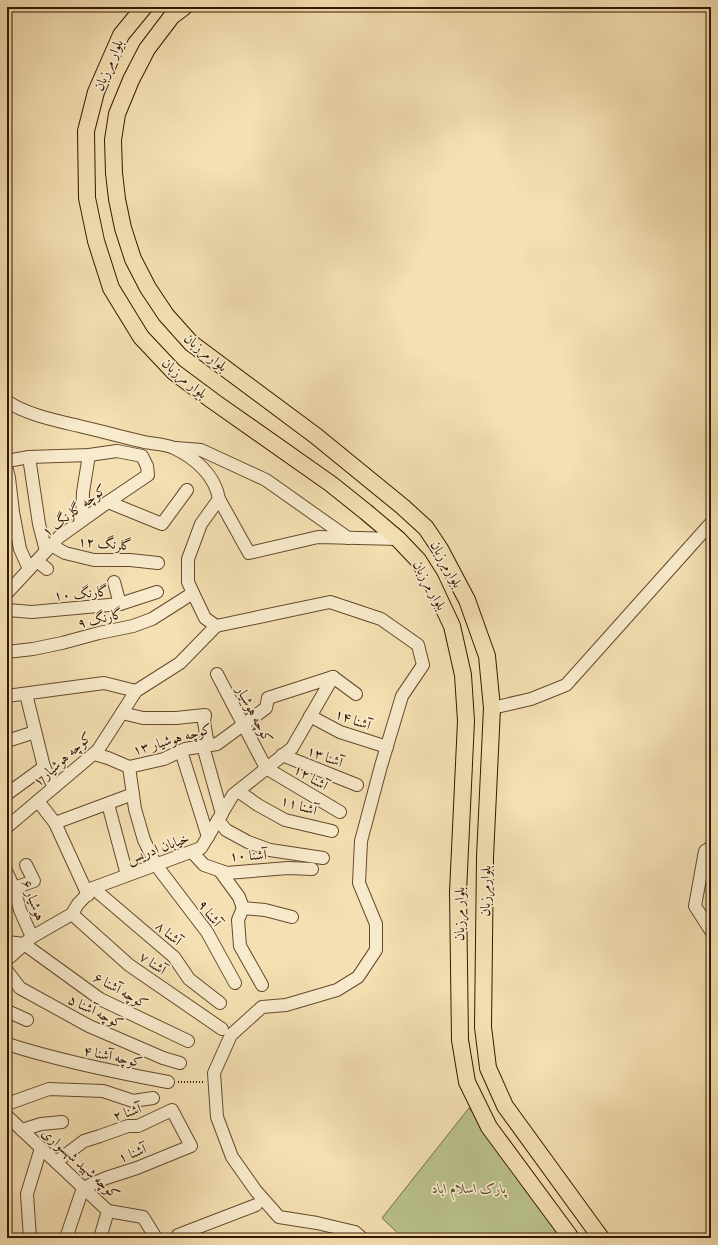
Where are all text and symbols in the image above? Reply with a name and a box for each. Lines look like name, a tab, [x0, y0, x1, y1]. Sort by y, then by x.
street label: بلوار مرزبان	[90, 37, 128, 94]
street label: بلوارمرزبان	[180, 330, 231, 376]
street label: بلوار مرزبان	[158, 354, 211, 403]
street label: کوچه گلرنگ ۱	[38, 480, 110, 541]
street label: گلرنگ ۱۲	[78, 532, 132, 554]
street label: بلوارمرزبان	[426, 538, 467, 592]
street label: بلوار مرزبان	[408, 557, 450, 614]
street label: گارنگ ۱۰	[53, 582, 109, 604]
street label: گارنگ ۹	[75, 604, 125, 632]
street label: کوچه هوشیار	[231, 681, 277, 746]
street label: آشنا ۱۴	[332, 705, 375, 735]
street label: کوچه هوشیار ۱۳	[131, 720, 214, 760]
street label: کوچه هوشیار ۱	[29, 728, 96, 791]
street label: آشنا ۱۳	[304, 742, 347, 772]
street label: آشنا ۱۲	[290, 761, 333, 795]
street label: آشنا ۱۱	[279, 792, 321, 820]
street label: خیابان ادریس	[125, 829, 192, 869]
street label: آشنا ۱۰	[229, 846, 269, 865]
street label: بلوارمرزبان	[477, 865, 495, 917]
street label: هوشیار ۶	[18, 877, 49, 923]
street label: بلوار مرزبان	[451, 886, 469, 941]
street label: آشنا ۹	[194, 897, 226, 932]
street label: آشنا ۸	[152, 918, 187, 951]
street label: آشنا ۷	[136, 948, 171, 980]
street label: کوچه آشنا ۶	[90, 969, 151, 1013]
street label: کوچه آشنا ۵	[65, 991, 126, 1033]
street label: کوچه آشنا ۴	[82, 1042, 144, 1072]
street label: آشنا ۲	[111, 1100, 145, 1125]
street label: کوچه شهید شهسواری	[38, 1124, 123, 1203]
street label: آشنا ۱	[116, 1140, 150, 1166]
park label: پارک اسلام اباد	[432, 1180, 508, 1201]

